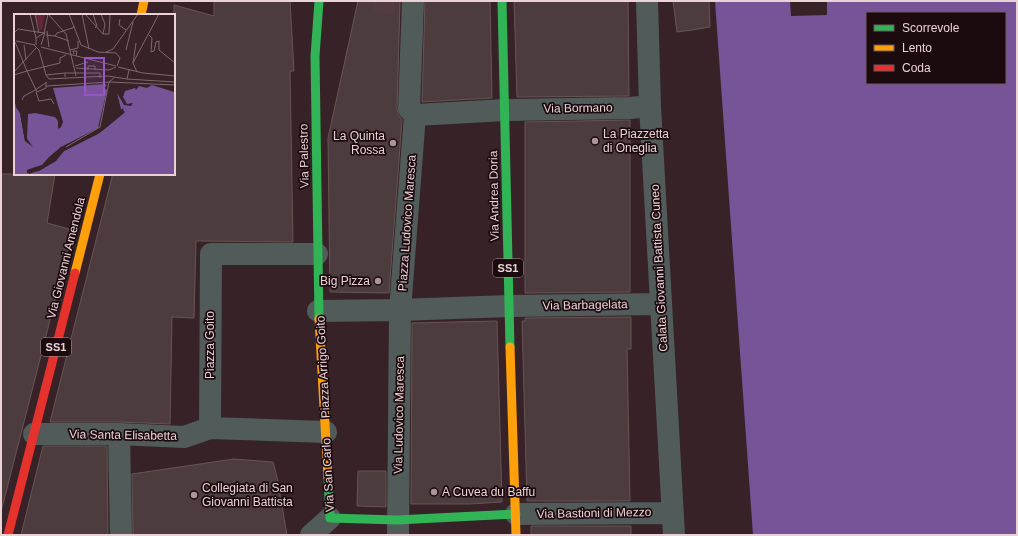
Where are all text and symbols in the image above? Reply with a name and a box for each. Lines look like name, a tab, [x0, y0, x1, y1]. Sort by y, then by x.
legend	[866, 12, 1006, 84]
inset map	[14, 14, 175, 175]
text: Scorrevole	[902, 21, 960, 35]
text: Lento	[902, 41, 932, 55]
text: Coda	[902, 61, 931, 75]
street label: Via Bormano	[543, 100, 613, 116]
street label: Via Palestro	[296, 123, 312, 188]
place label: La Piazzetta di Oneglia	[603, 127, 669, 155]
place label: La Quinta Rossa	[333, 129, 385, 157]
marker: La Piazzetta di Oneglia	[590, 136, 600, 146]
marker: La Quinta Rossa	[388, 138, 398, 148]
street label: Via Andrea Doria	[486, 150, 502, 241]
street label: Piazza Ludovico Maresca	[395, 154, 419, 292]
street label: Calata Giovanni Battista Cuneo	[648, 184, 670, 352]
street label: Via Giovanni Amendola	[44, 196, 88, 320]
road number: SS1	[493, 259, 523, 277]
place label: Big Pizza	[320, 274, 370, 288]
marker: Big Pizza	[373, 276, 383, 286]
street label: Via Barbagelata	[542, 297, 628, 313]
street label: Piazza Goito	[203, 311, 217, 379]
street label: Piazza Arrigo Goito	[313, 315, 333, 419]
road number: SS1	[41, 338, 71, 356]
street label: Via Ludovico Maresca	[391, 356, 407, 474]
street label: Via Santa Elisabetta	[69, 427, 177, 443]
street label: Via San Carlo	[319, 437, 337, 512]
place label: Collegiata di San Giovanni Battista	[202, 481, 293, 509]
place label: A Cuvea du Baffu	[442, 485, 535, 499]
marker: A Cuvea du Baffu	[429, 487, 439, 497]
marker: Collegiata di San Giovanni Battista	[189, 490, 199, 500]
street label: Via Bastioni di Mezzo	[537, 505, 652, 521]

